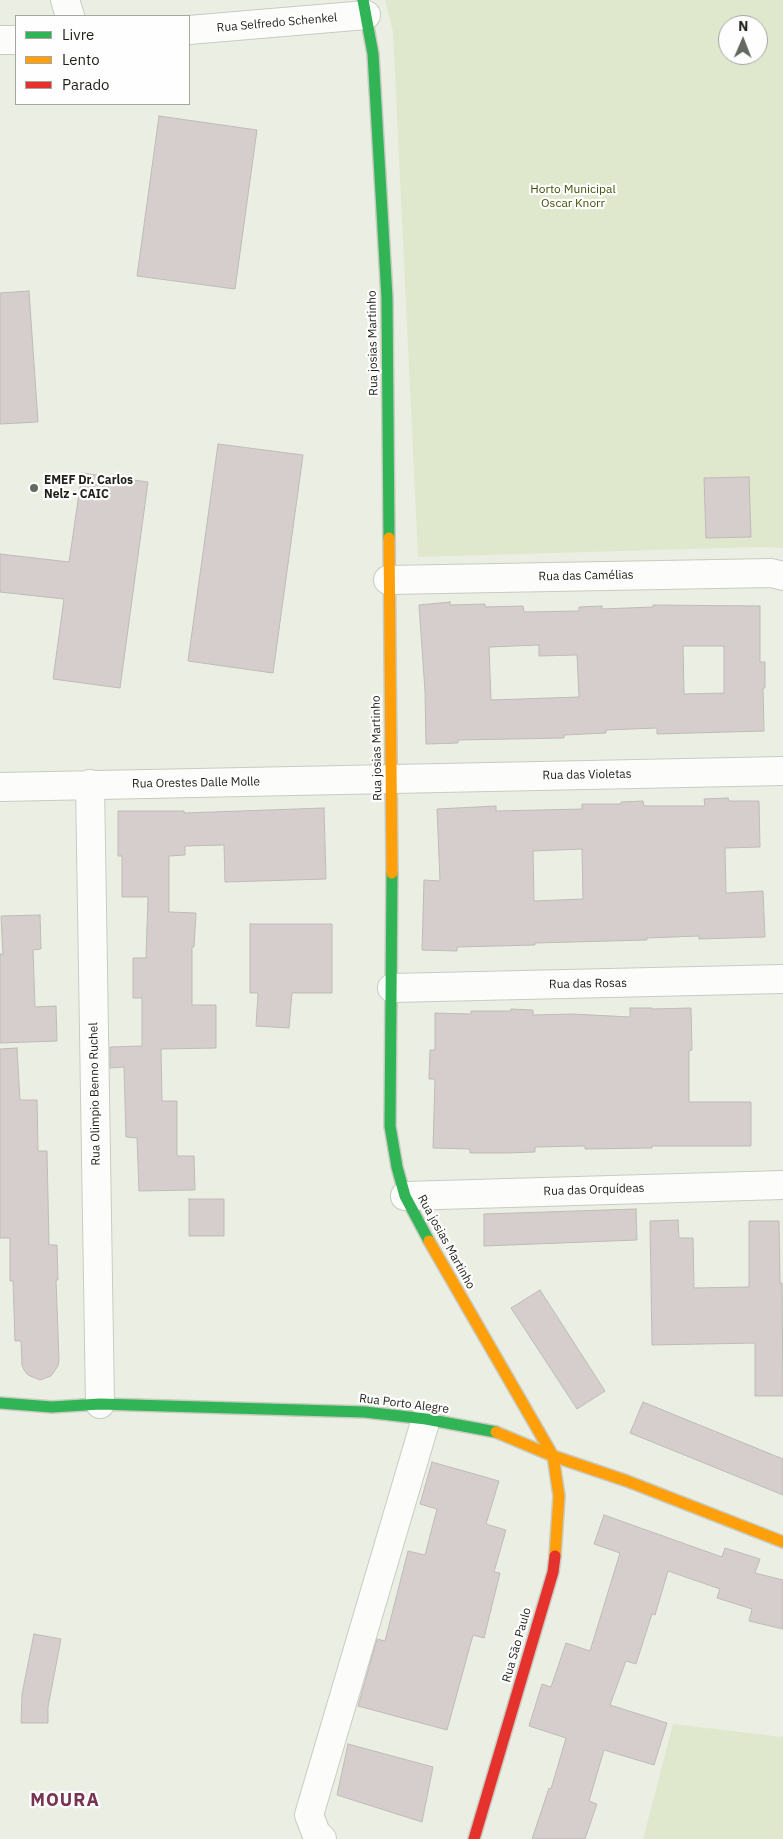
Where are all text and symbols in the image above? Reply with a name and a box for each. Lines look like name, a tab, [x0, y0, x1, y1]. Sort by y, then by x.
street label: Rua Selfredo Schenkel	[216, 11, 338, 35]
legend	[15, 15, 190, 105]
north arrow	[718, 15, 768, 65]
text: N	[738, 17, 748, 35]
text: Livre	[62, 25, 94, 44]
text: Lento	[62, 50, 100, 69]
text: Parado	[62, 75, 110, 94]
park label: Horto Municipal Oscar Knorr	[530, 183, 616, 211]
street label: Rua josias Martinho	[365, 290, 381, 396]
place label: EMEF Dr. Carlos Nelz - CAIC	[44, 474, 133, 502]
marker: EMEF Dr. Carlos Nelz - CAIC	[28, 482, 40, 494]
street label: Rua das Camélias	[538, 568, 634, 584]
street label: Rua josias Martinho	[369, 695, 385, 801]
street label: Rua das Violetas	[542, 767, 632, 783]
street label: Rua Orestes Dalle Molle	[132, 775, 260, 791]
street label: Rua das Rosas	[549, 976, 627, 992]
street label: Rua Olimpio Benno Ruchel	[87, 1022, 103, 1166]
street label: Rua das Orquídeas	[543, 1181, 645, 1199]
street label: Rua josias Martinho	[414, 1192, 478, 1292]
street label: Rua Porto Alegre	[358, 1391, 450, 1417]
street label: Rua São Paulo	[499, 1606, 535, 1684]
district label: MOURA	[30, 1790, 100, 1812]

